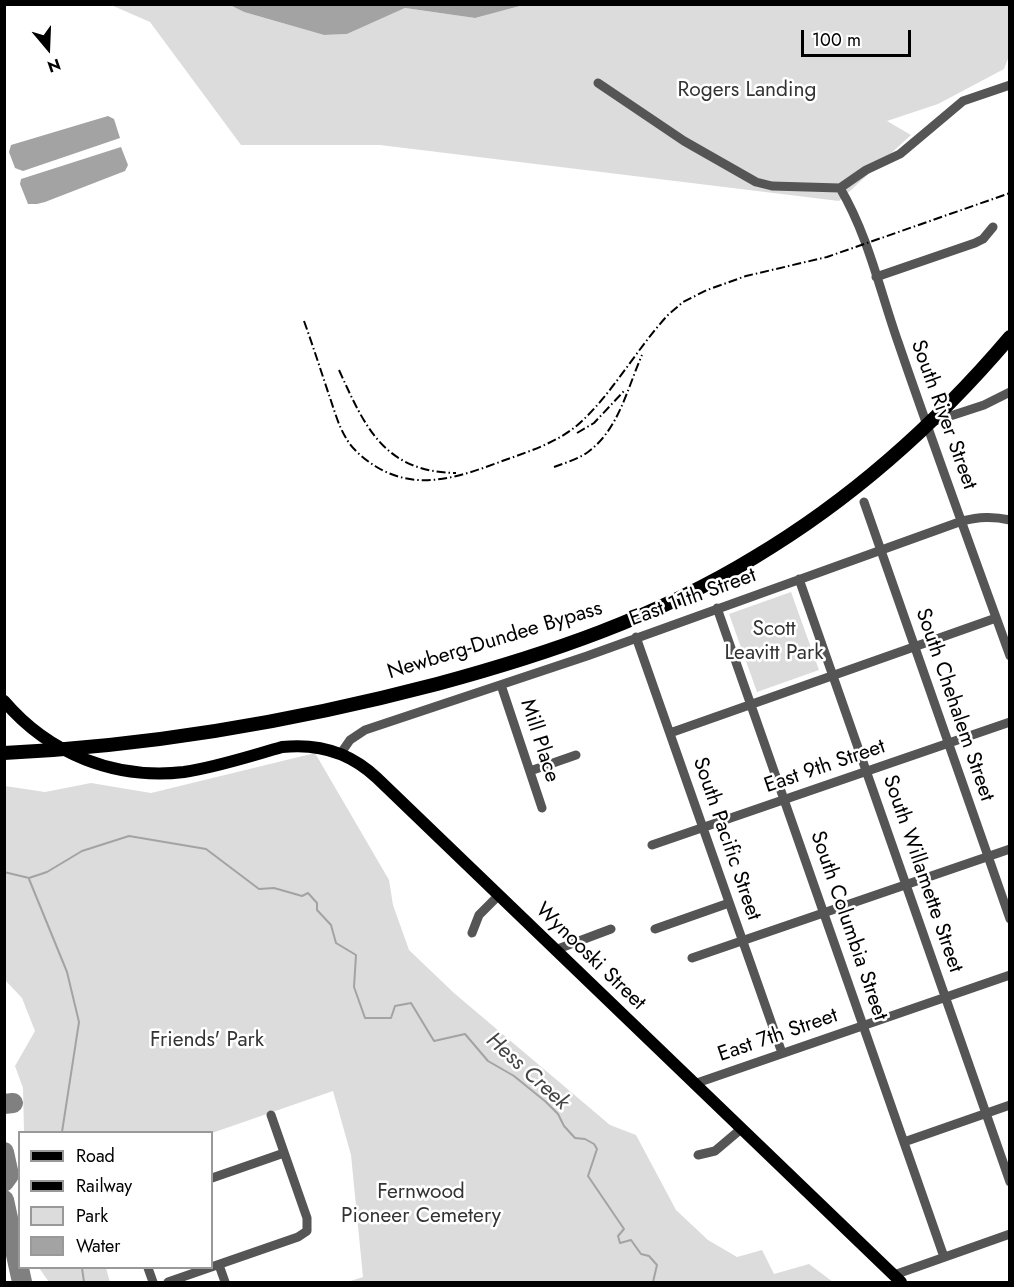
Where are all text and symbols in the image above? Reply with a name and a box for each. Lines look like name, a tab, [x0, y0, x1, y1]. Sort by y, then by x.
north arrow	[18, 18, 78, 78]
scale bar	[804, 18, 914, 56]
text: 100 m	[812, 27, 861, 53]
text: N	[44, 53, 64, 78]
park label: Rogers Landing	[678, 78, 816, 104]
street label: South River Street	[904, 337, 982, 493]
street label: East 11th Street	[626, 563, 760, 633]
street label: Newberg-Dundee Bypass	[385, 596, 605, 686]
street label: South Chehalem Street	[909, 605, 999, 805]
park label: Scott Leavitt Park	[725, 617, 823, 667]
street label: Mill Place	[514, 696, 564, 786]
street label: East 9th Street	[761, 735, 889, 799]
street label: South Pacific Street	[686, 754, 766, 924]
street label: South Willamette Street	[876, 772, 968, 976]
street label: South Columbia Street	[804, 828, 892, 1024]
street label: Wynooski Street	[530, 898, 650, 1016]
street label: East 7th Street	[715, 1004, 841, 1068]
park label: Friends' Park	[150, 1028, 264, 1054]
water label: Hess Creek	[480, 1028, 574, 1116]
legend	[18, 1131, 213, 1269]
text: Road	[76, 1143, 115, 1169]
text: Railway	[76, 1173, 132, 1199]
park label: Fernwood Pioneer Cemetery	[341, 1180, 501, 1230]
text: Park	[76, 1203, 108, 1229]
text: Water	[76, 1233, 120, 1259]

